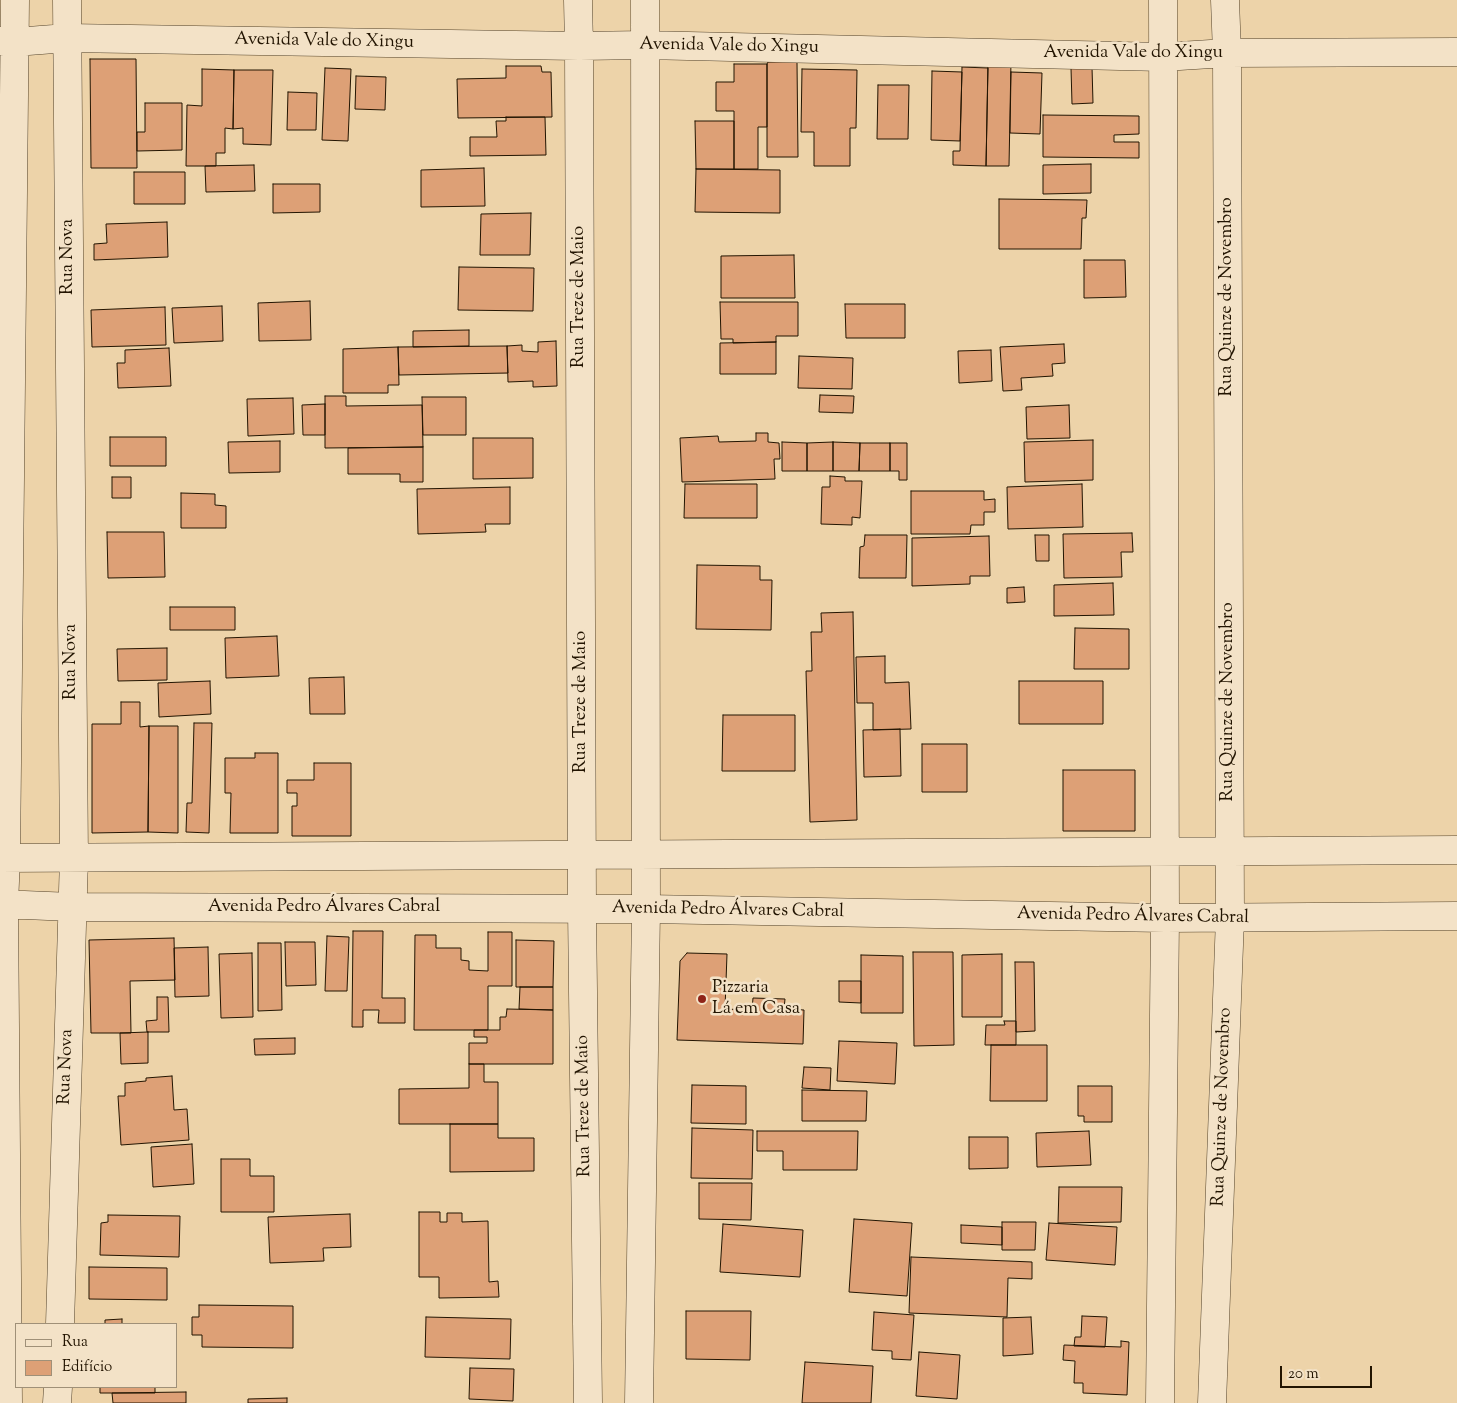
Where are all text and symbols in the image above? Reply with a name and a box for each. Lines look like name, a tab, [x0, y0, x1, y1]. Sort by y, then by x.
street label: Avenida Vale do Xingu	[234, 30, 414, 54]
street label: Avenida Vale do Xingu	[639, 35, 819, 59]
street label: Avenida Vale do Xingu	[1043, 43, 1223, 65]
street label: Rua Quinze de Novembro	[1217, 197, 1239, 397]
street label: Rua Nova	[58, 219, 80, 295]
street label: Rua Treze de Maio	[569, 226, 591, 368]
street label: Rua Quinze de Novembro	[1218, 602, 1240, 802]
street label: Rua Nova	[61, 624, 83, 700]
street label: Rua Treze de Maio	[571, 631, 593, 773]
street label: Avenida Pedro Álvares Cabral	[208, 897, 440, 919]
street label: Avenida Pedro Álvares Cabral	[612, 898, 844, 924]
street label: Avenida Pedro Álvares Cabral	[1017, 904, 1249, 930]
place label: Pizzaria Lá em Casa	[712, 978, 800, 1021]
marker: Pizzaria Lá em Casa	[696, 993, 708, 1005]
street label: Rua Quinze de Novembro	[1209, 1007, 1237, 1207]
street label: Rua Nova	[55, 1029, 79, 1105]
street label: Rua Treze de Maio	[573, 1035, 597, 1177]
legend	[15, 1323, 178, 1388]
text: Rua	[62, 1332, 88, 1353]
scale bar	[1282, 1356, 1374, 1388]
text: Edifício	[62, 1357, 112, 1378]
text: 20 m	[1288, 1364, 1319, 1385]

